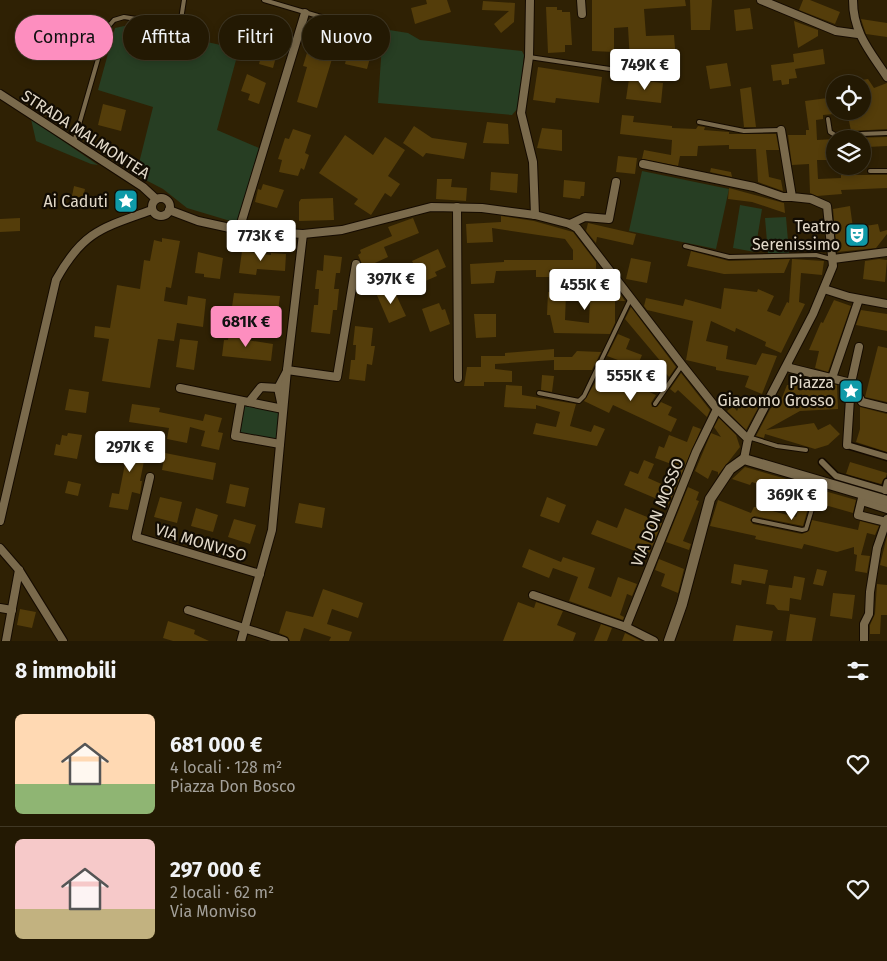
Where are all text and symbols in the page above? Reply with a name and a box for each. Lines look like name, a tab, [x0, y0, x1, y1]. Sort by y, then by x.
chip: Compra	[15, 15, 113, 60]
chip: Affitta	[123, 15, 209, 60]
chip: Filtri	[219, 15, 292, 60]
chip: Nuovo	[302, 15, 390, 60]
pin: 749K €	[604, 48, 686, 91]
text: 749K €	[621, 55, 669, 74]
map controls	[826, 75, 871, 175]
button: locate	[826, 75, 871, 120]
street label: STRADA MALMONTEA	[18, 86, 154, 183]
button: layers	[826, 130, 871, 175]
place icon: Ai Caduti	[113, 188, 139, 214]
place label: Ai Caduti	[43, 192, 108, 211]
place label: Teatro Serenissimo	[752, 217, 840, 254]
pin: 773K €	[220, 220, 302, 262]
theatre icon: Teatro Serenissimo	[844, 222, 870, 248]
text: 773K €	[238, 226, 284, 245]
pin: 397K €	[350, 262, 432, 305]
pin: 455K €	[544, 268, 626, 311]
text: 397K €	[367, 269, 415, 288]
text: 455K €	[560, 275, 610, 294]
pin: 681K €	[205, 306, 287, 348]
text: 681K €	[222, 312, 270, 331]
pin: 555K €	[590, 360, 672, 402]
text: 555K €	[607, 366, 655, 385]
place label: Piazza Giacomo Grosso	[717, 373, 834, 410]
place icon: Piazza Giacomo Grosso	[838, 378, 864, 404]
pin: 297K €	[89, 430, 171, 473]
text: 297K €	[106, 437, 154, 456]
street label: VIA DON MOSSO	[627, 455, 688, 569]
pin: 369K €	[751, 478, 833, 521]
text: 369K €	[767, 485, 817, 504]
street label: VIA MONVISO	[153, 520, 249, 565]
icon: filters	[844, 657, 872, 685]
text: 8 immobili	[15, 658, 116, 684]
text: 681 000 €	[170, 732, 262, 758]
icon: home	[55, 734, 115, 794]
icon: heart	[844, 750, 872, 778]
text: 4 locali · 128 m²	[170, 758, 282, 777]
text: Piazza Don Bosco	[170, 777, 296, 796]
text: 297 000 €	[170, 857, 261, 883]
icon: home	[55, 859, 115, 919]
icon: heart	[844, 875, 872, 903]
text: 2 locali · 62 m²	[170, 883, 274, 902]
text: Via Monviso	[170, 902, 257, 921]

